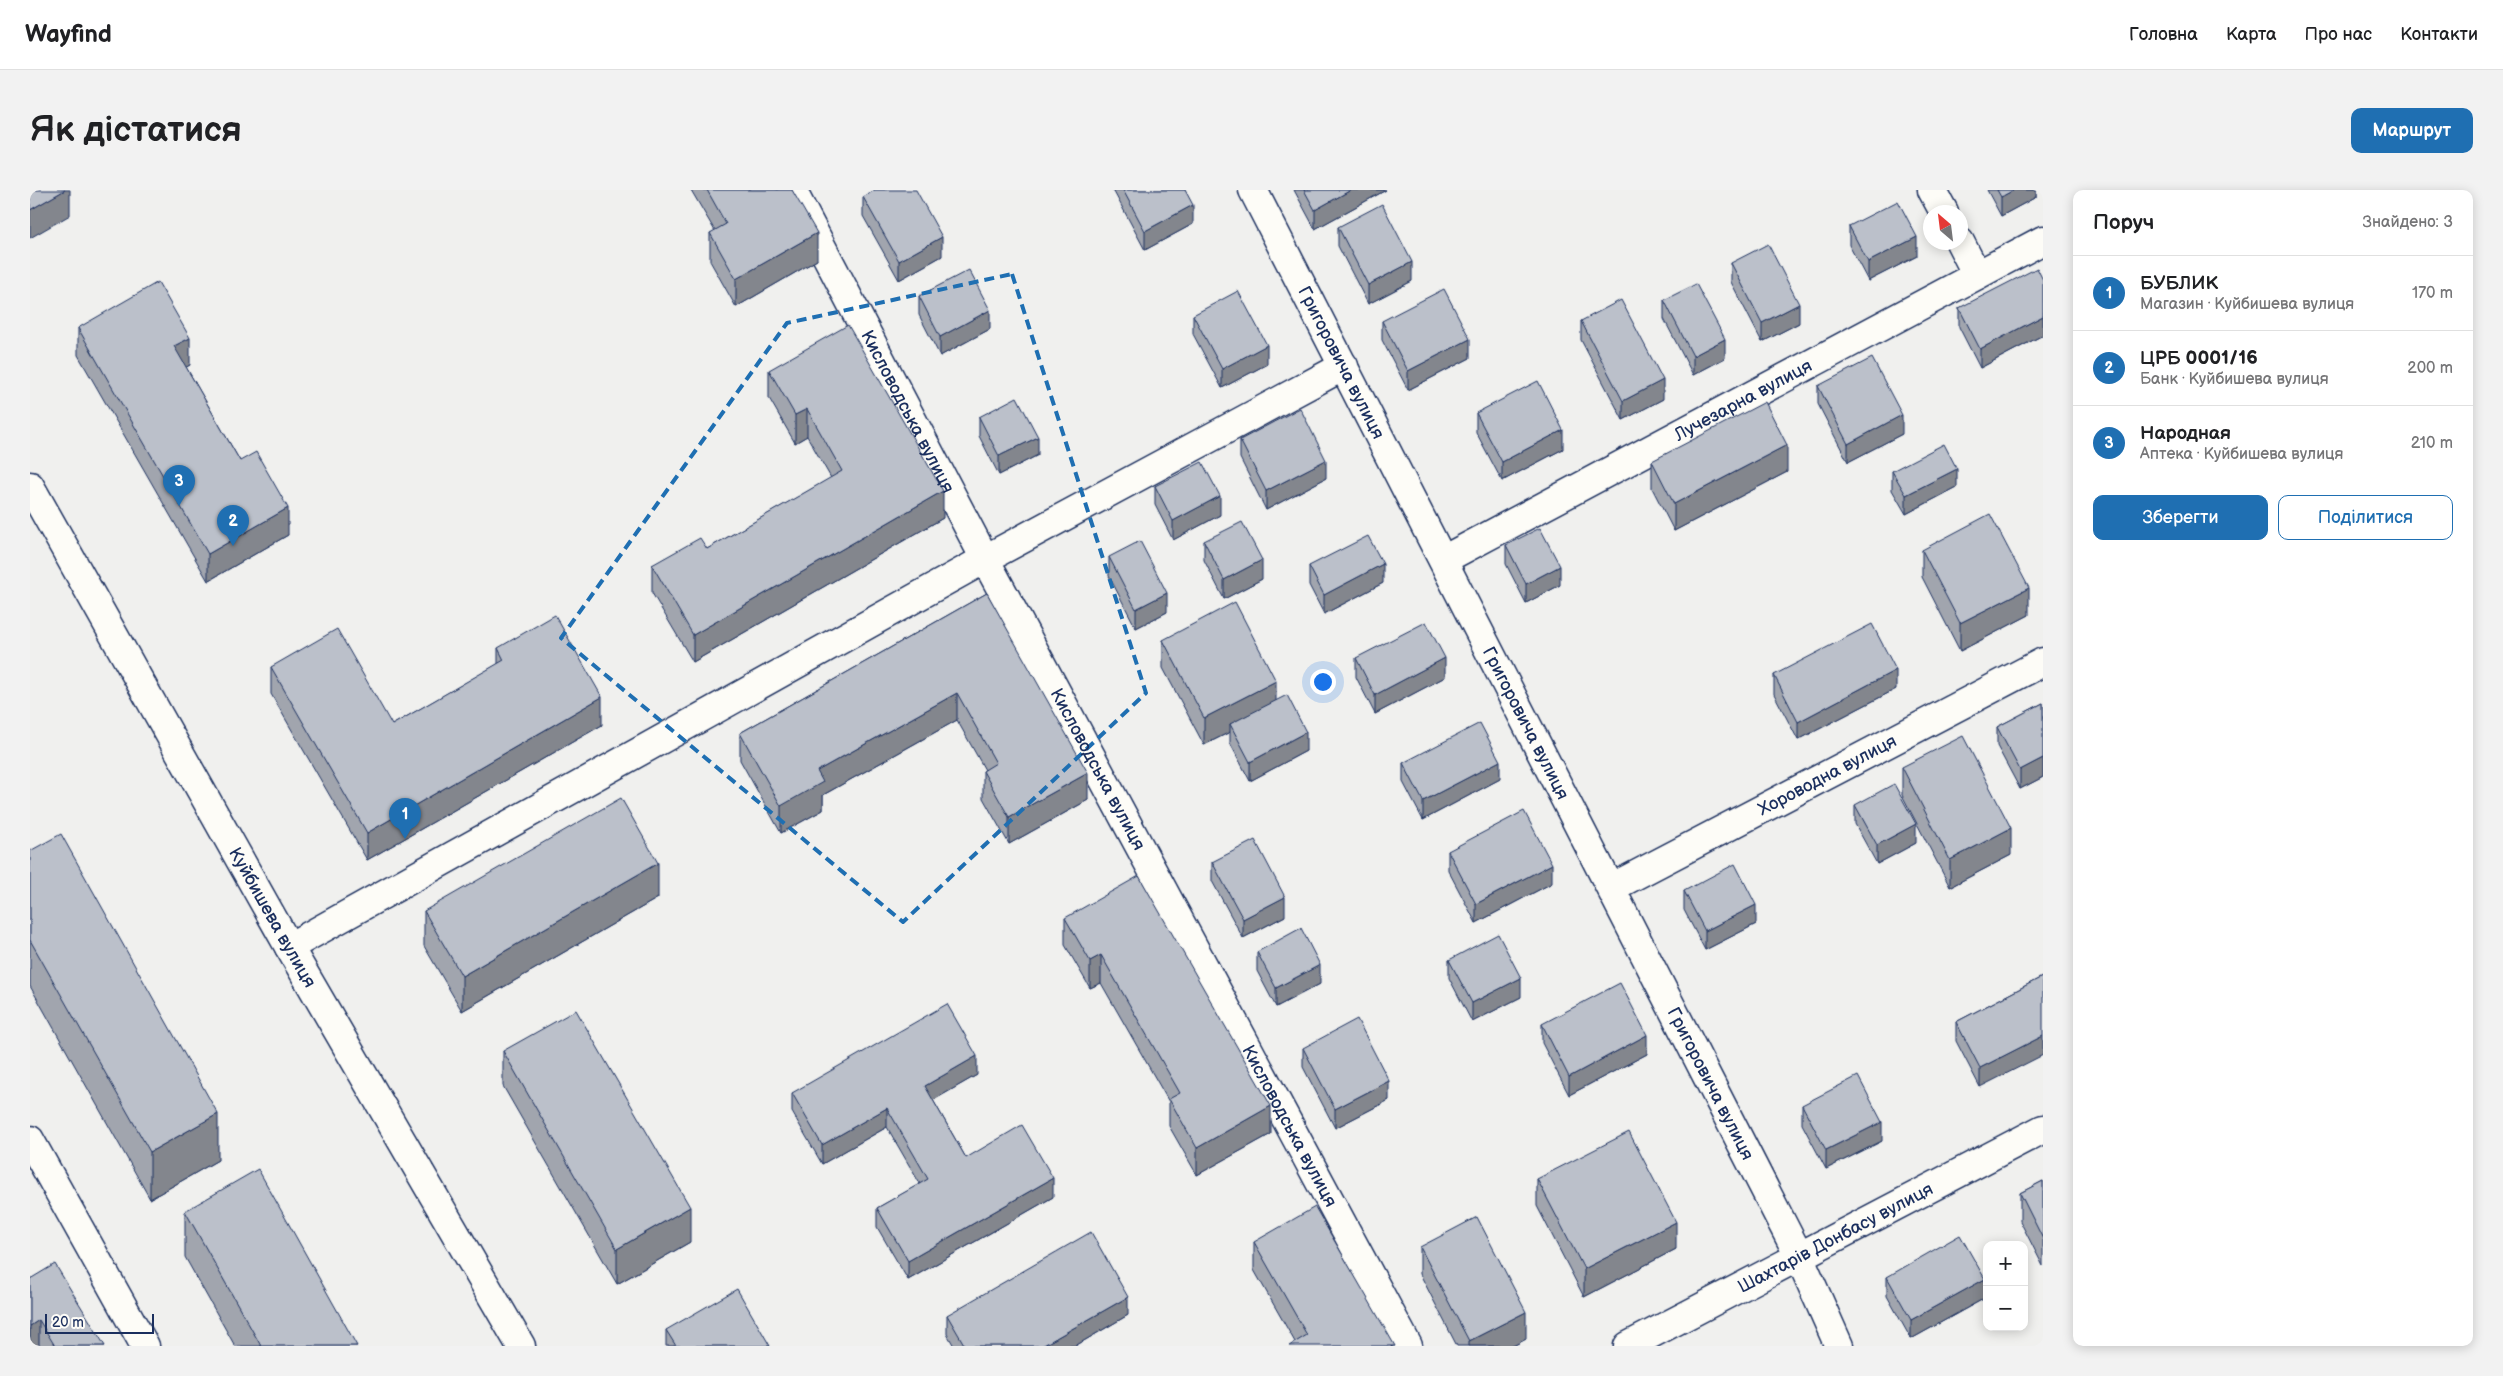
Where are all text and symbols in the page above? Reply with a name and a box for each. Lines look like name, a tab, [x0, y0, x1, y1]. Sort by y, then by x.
text: Wayfind	[25, 20, 112, 49]
text: Головна	[2129, 24, 2198, 45]
text: Карта	[2226, 24, 2277, 45]
text: Про нас	[2305, 24, 2372, 45]
text: Контакти	[2400, 24, 2478, 45]
button: Маршрут	[2351, 108, 2473, 153]
text: Як дістатися	[30, 109, 242, 152]
north arrow	[1923, 205, 1968, 250]
text: Поруч	[2093, 210, 2154, 235]
text: Знайдено: 3	[2363, 213, 2453, 232]
text: БУБЛИК	[2140, 272, 2218, 295]
street label: Григоровича вулиця	[1293, 283, 1389, 443]
text: 1	[2106, 284, 2112, 303]
text: 170 m	[2412, 284, 2453, 303]
text: Магазин · Куйбишева вулиця	[2140, 295, 2354, 314]
street label: Кисловодська вулиця	[856, 327, 959, 497]
text: ЦРБ 0001/16	[2140, 347, 2258, 370]
street label: Лучезарна вулиця	[1670, 355, 1816, 446]
text: 2	[2104, 359, 2114, 378]
text: 200 m	[2407, 359, 2453, 378]
text: Банк · Куйбишева вулиця	[2140, 370, 2329, 389]
text: Народная	[2140, 422, 2231, 445]
text: 3	[2104, 434, 2114, 453]
text: 210 m	[2411, 434, 2453, 453]
text: Аптека · Куйбишева вулиця	[2140, 445, 2343, 464]
pin: 3	[163, 465, 195, 506]
button: Зберегти	[2093, 495, 2268, 540]
button: Поділитися	[2278, 495, 2453, 540]
pin: 2	[217, 505, 249, 546]
street label: Григоровича вулиця	[1478, 644, 1573, 803]
your location	[1310, 669, 1336, 695]
street label: Кисловодська вулиця	[1046, 685, 1150, 854]
street label: Хороводна вулиця	[1755, 730, 1900, 820]
pin: 1	[389, 798, 421, 839]
street label: Куйбишева вулиця	[224, 844, 320, 991]
street label: Григоровича вулиця	[1662, 1004, 1758, 1164]
street label: Кисловодська вулиця	[1237, 1042, 1341, 1211]
street label: Шахтарів Донбасу вулиця	[1734, 1178, 1937, 1298]
map controls	[1983, 1241, 2028, 1331]
button: +	[1983, 1241, 2028, 1286]
button: −	[1983, 1286, 2028, 1331]
scale bar	[45, 1311, 154, 1334]
text: 20 m	[52, 1314, 84, 1331]

